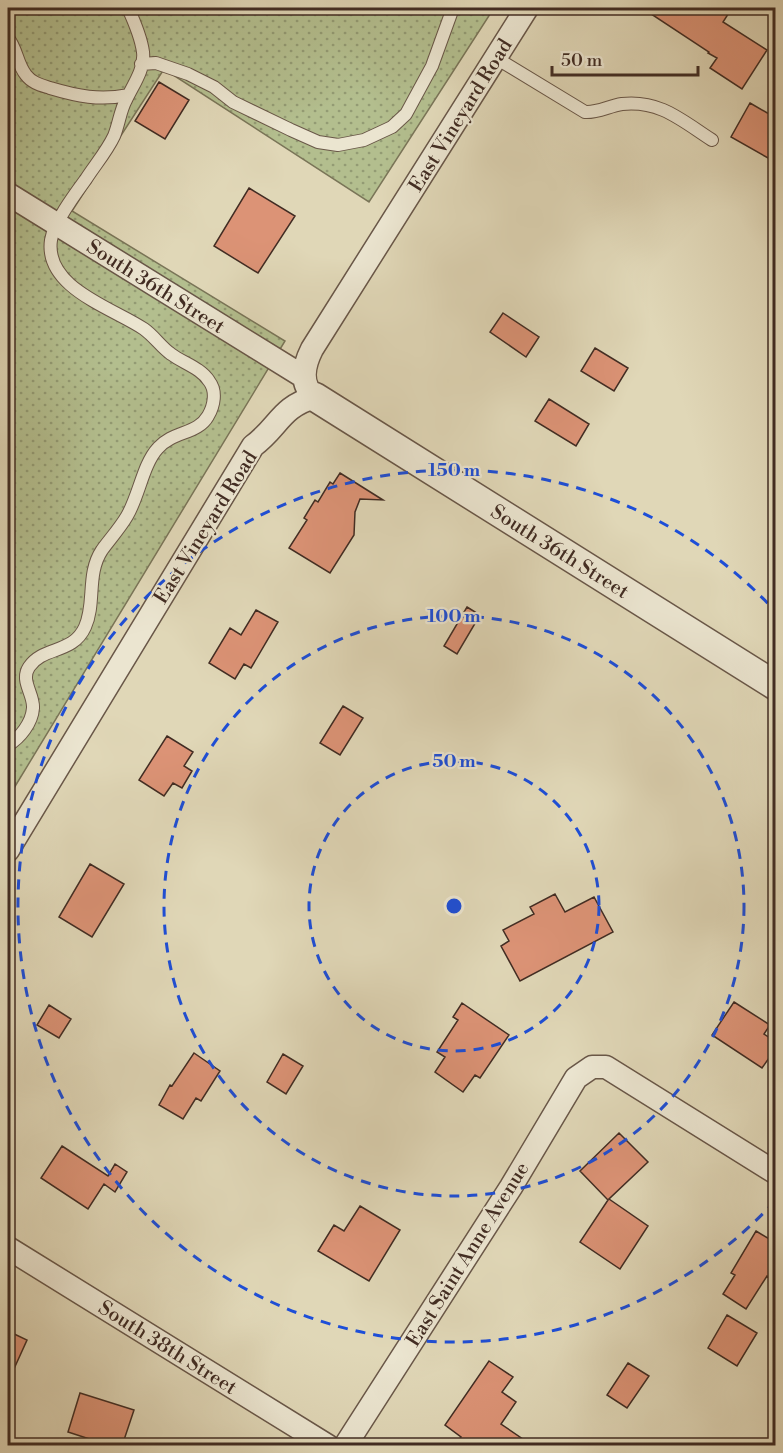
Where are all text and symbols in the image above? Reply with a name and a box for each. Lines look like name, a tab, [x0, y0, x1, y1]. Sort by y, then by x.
street label: East Vineyard Road	[404, 34, 519, 197]
scale bar	[552, 39, 698, 77]
text: 50 m	[561, 49, 603, 72]
street label: South 36th Street	[81, 235, 229, 340]
street label: East Vineyard Road	[149, 446, 264, 609]
text: 150 m	[428, 459, 481, 482]
street label: South 36th Street	[485, 500, 633, 605]
text: 100 m	[427, 605, 481, 628]
text: 50 m	[432, 750, 476, 773]
centre of rings	[444, 896, 464, 916]
street label: East Saint Anne Avenue	[401, 1158, 535, 1352]
street label: South 38th Street	[93, 1296, 241, 1401]

